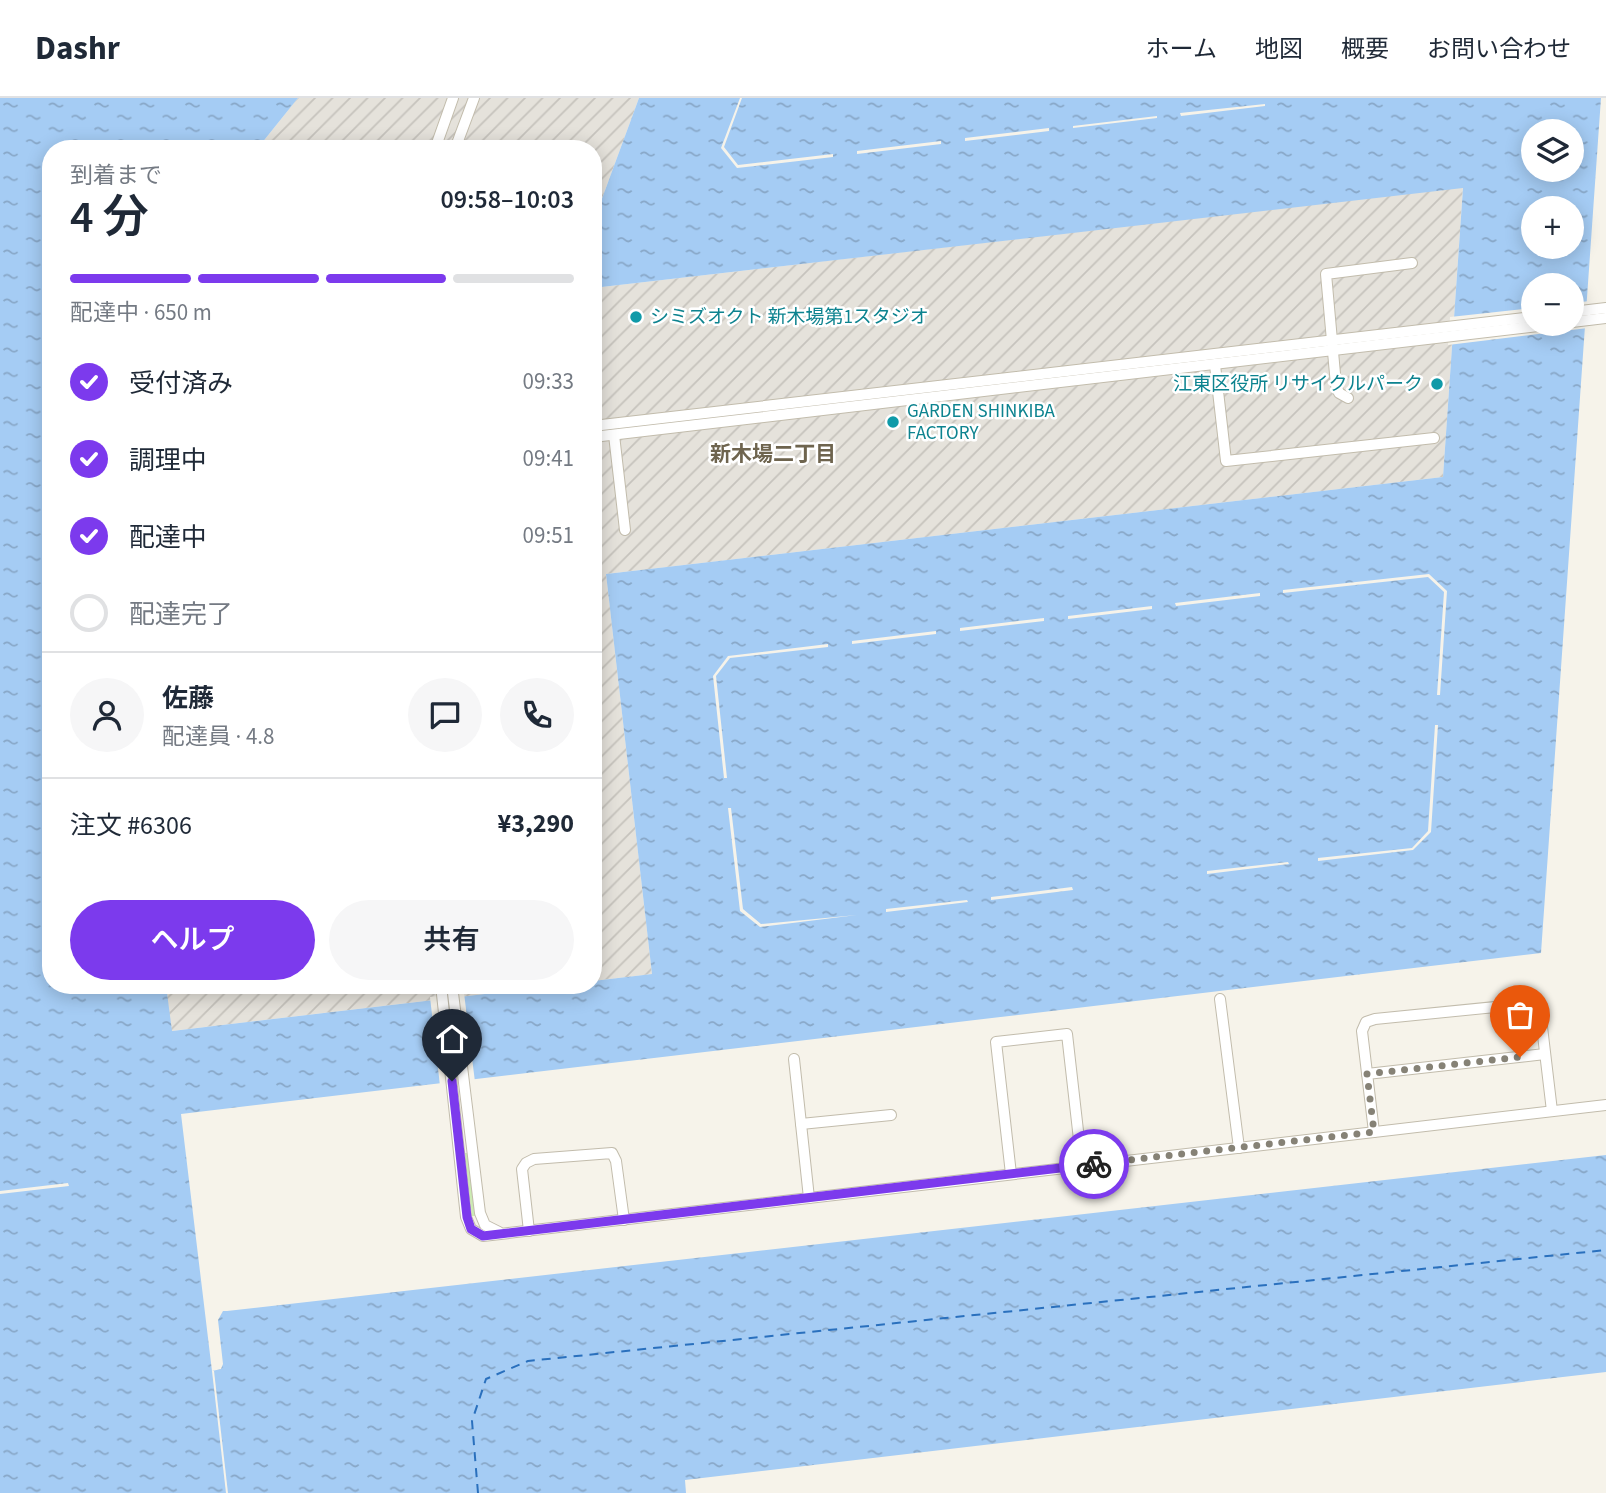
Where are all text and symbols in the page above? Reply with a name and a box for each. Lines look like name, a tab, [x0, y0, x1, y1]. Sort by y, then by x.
text: Dashr	[35, 25, 120, 72]
text: ホーム	[1146, 32, 1217, 67]
text: 地図	[1255, 32, 1303, 67]
text: 概要	[1341, 32, 1389, 67]
text: お問い合わせ	[1427, 32, 1571, 67]
map controls	[1521, 119, 1584, 336]
button: layers	[1521, 119, 1584, 182]
text: 到着まで	[70, 159, 162, 192]
text: 09:58–10:03	[441, 181, 574, 218]
text: 4 分	[70, 185, 149, 250]
button: +	[1521, 196, 1584, 259]
button: −	[1521, 273, 1584, 336]
text: 配達中 · 650 m	[70, 296, 212, 329]
place label: シミズオクト 新木場第1スタジオ	[650, 304, 929, 331]
marker: シミズオクト 新木場第1スタジオ	[628, 309, 644, 325]
icon: check	[70, 363, 108, 401]
text: 受付済み	[129, 365, 233, 402]
text: 09:33	[523, 365, 574, 398]
place label: 江東区役所 リサイクルパーク	[1173, 371, 1423, 398]
marker: 江東区役所 リサイクルパーク	[1429, 376, 1445, 392]
place label: GARDEN SHINKIBA FACTORY	[907, 398, 1056, 447]
marker: GARDEN SHINKIBA FACTORY	[885, 414, 901, 430]
district label: 新木場二丁目	[710, 439, 836, 469]
icon: check	[70, 440, 108, 478]
text: 調理中	[129, 442, 207, 479]
text: 09:41	[523, 442, 574, 475]
icon: check	[70, 517, 108, 555]
text: 配達中	[129, 519, 207, 556]
text: 09:51	[523, 519, 574, 552]
text: 配達完了	[129, 596, 233, 633]
button: person	[70, 678, 144, 752]
button: chat	[408, 678, 482, 752]
button: phone	[500, 678, 574, 752]
text: 佐藤	[162, 680, 214, 717]
text: 配達員 · 4.8	[162, 720, 275, 753]
text: ¥3,290	[498, 805, 574, 842]
text: 注文 #6306	[70, 807, 192, 844]
button: ヘルプ	[70, 900, 315, 980]
button: 共有	[329, 900, 574, 980]
pin	[1490, 985, 1550, 1057]
icon: bag	[1501, 996, 1539, 1034]
pin	[422, 1009, 482, 1081]
icon: home	[433, 1020, 471, 1058]
courier	[1059, 1129, 1129, 1199]
icon: bike	[1075, 1145, 1113, 1183]

